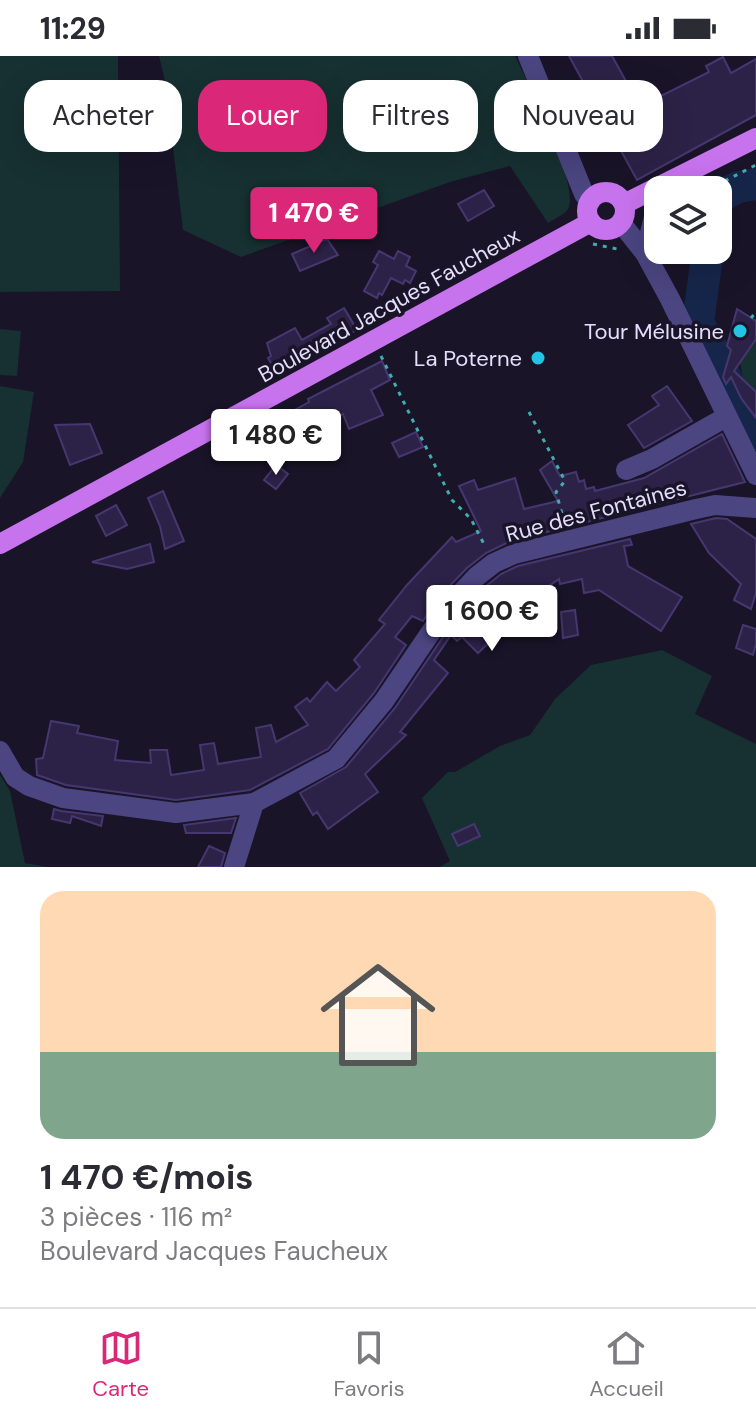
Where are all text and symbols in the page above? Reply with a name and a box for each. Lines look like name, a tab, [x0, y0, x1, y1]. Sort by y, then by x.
text: 11:29	[40, 9, 106, 48]
chip: Acheter	[24, 80, 182, 152]
chip: Louer	[198, 80, 327, 152]
chip: Filtres	[343, 80, 478, 152]
chip: Nouveau	[494, 80, 663, 152]
map controls	[644, 176, 732, 264]
button: layers	[644, 176, 732, 264]
pin: 1 470 €	[240, 187, 388, 255]
text: 1 470 €	[268, 196, 360, 230]
street label: Boulevard Jacques Faucheux	[253, 221, 525, 389]
place label: Tour Mélusine	[584, 317, 724, 346]
marker: Tour Mélusine	[731, 322, 749, 340]
place label: La Poterne	[414, 344, 522, 373]
marker: La Poterne	[529, 349, 547, 367]
pin: 1 480 €	[202, 409, 350, 477]
text: 1 480 €	[229, 418, 323, 452]
street label: Rue des Fontaines	[502, 473, 690, 549]
pin: 1 600 €	[418, 585, 566, 653]
text: 1 600 €	[444, 594, 540, 628]
icon: home	[306, 943, 450, 1087]
text: 1 470 €/mois	[40, 1155, 253, 1200]
text: 3 pièces · 116 m²	[40, 1200, 232, 1234]
text: Boulevard Jacques Faucheux	[40, 1234, 388, 1268]
tab: Carte	[92, 1326, 149, 1403]
tab: Favoris	[334, 1326, 405, 1403]
tab: Accueil	[589, 1326, 664, 1403]

